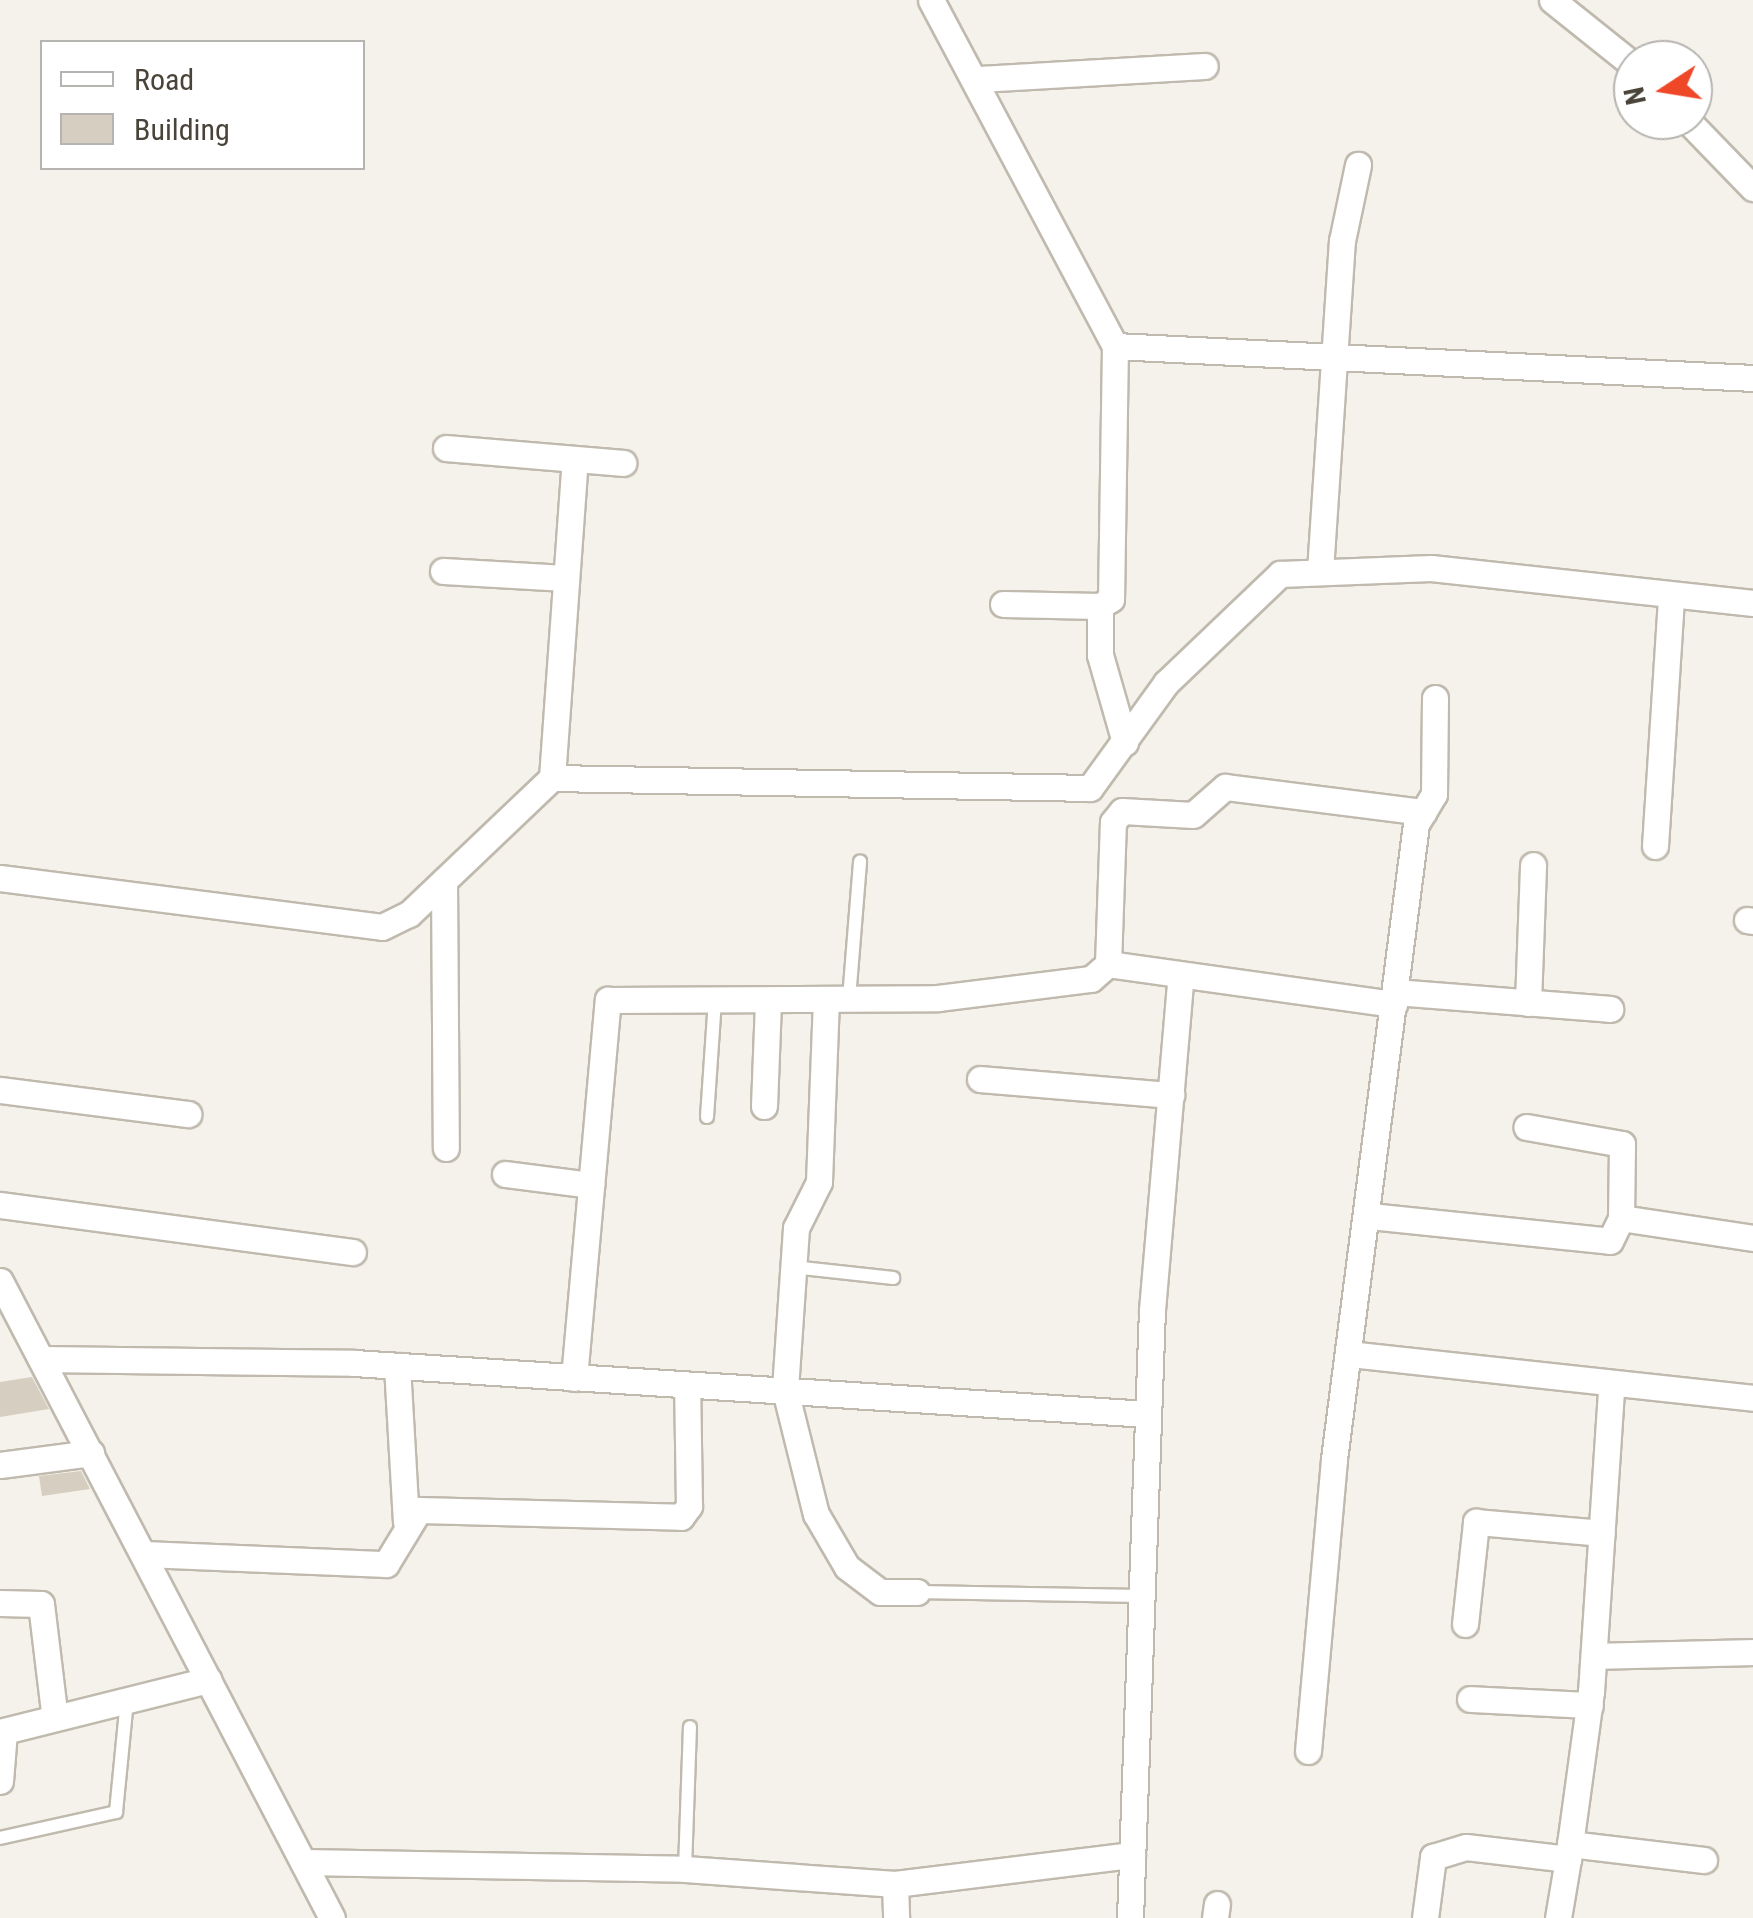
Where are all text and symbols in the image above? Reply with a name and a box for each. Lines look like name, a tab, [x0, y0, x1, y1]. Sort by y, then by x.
legend	[40, 40, 365, 170]
north arrow	[1613, 40, 1713, 140]
text: Road	[134, 62, 194, 97]
text: N	[1617, 84, 1653, 108]
text: Building	[134, 112, 230, 147]

